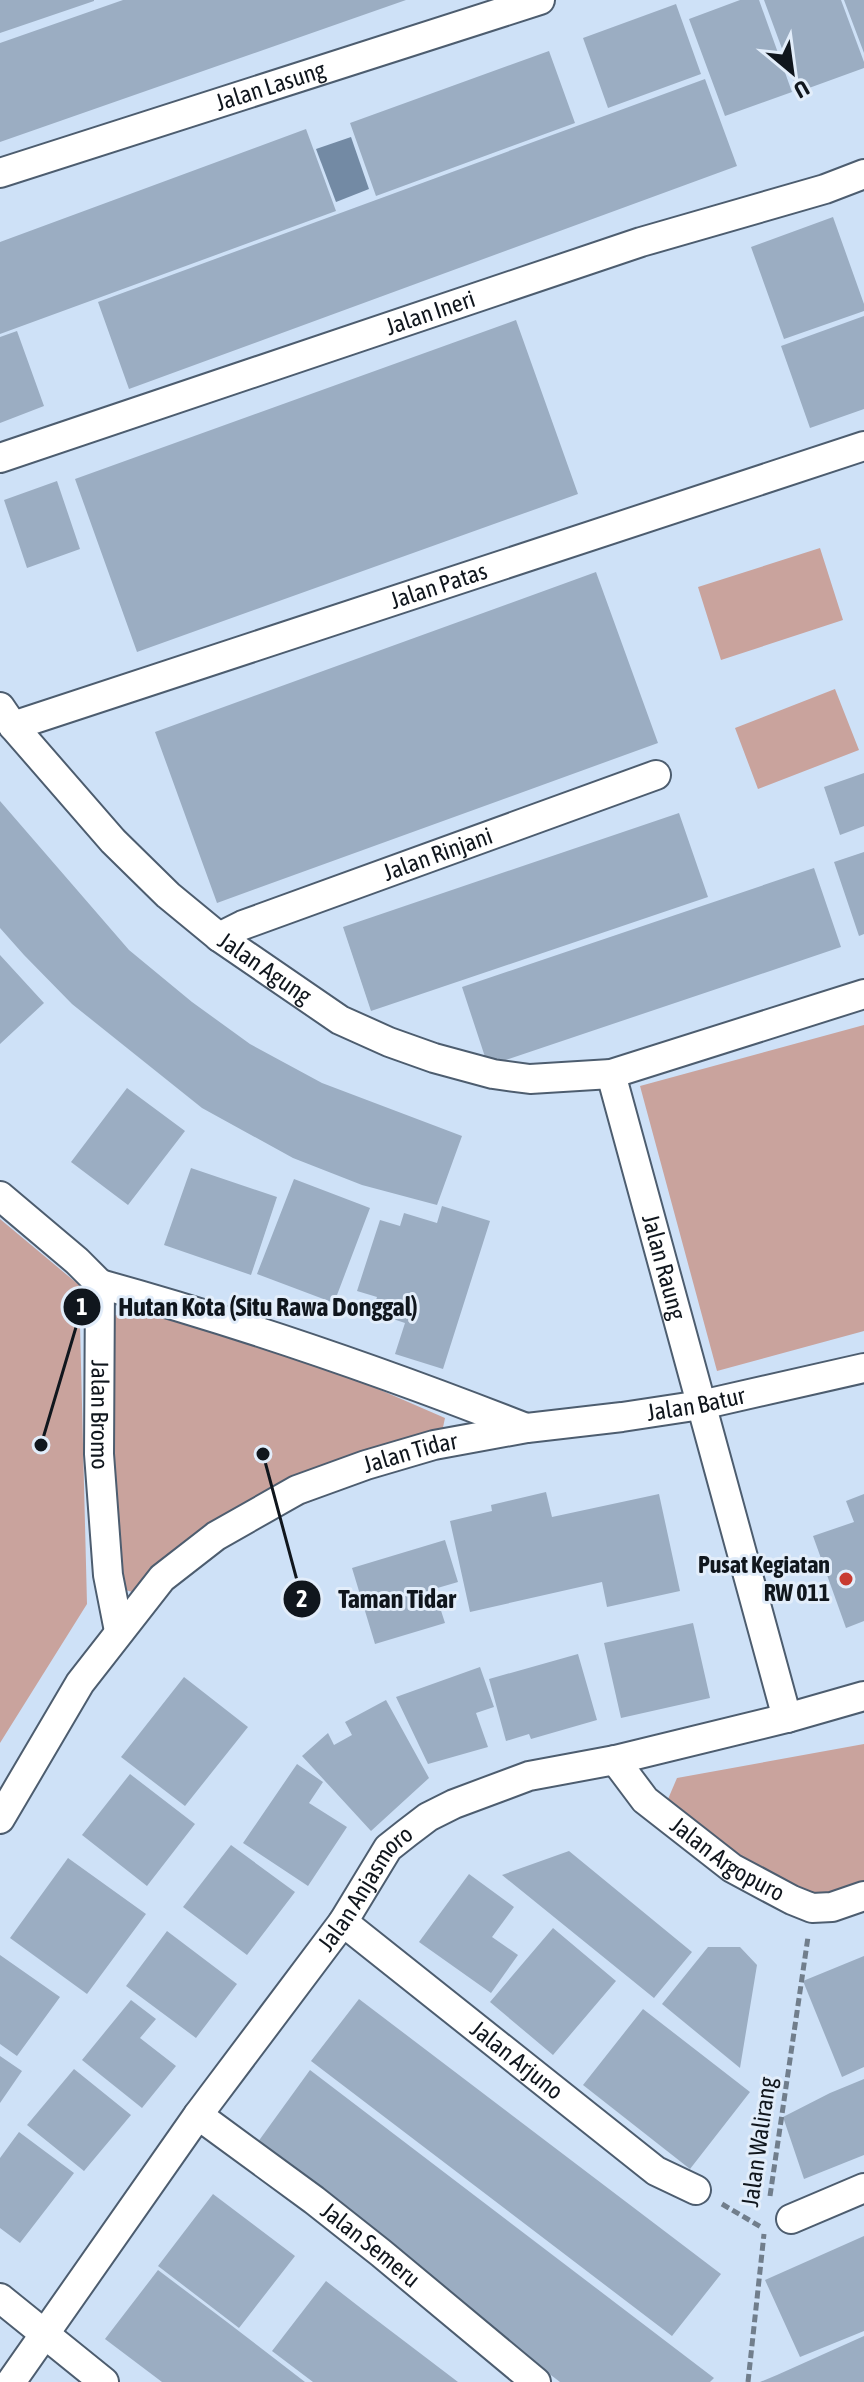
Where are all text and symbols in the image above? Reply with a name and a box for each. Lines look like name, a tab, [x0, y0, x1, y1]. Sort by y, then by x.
north arrow	[752, 32, 832, 112]
street label: Jalan Lasung	[212, 55, 329, 116]
text: U	[790, 75, 814, 104]
street label: Jalan Ineri	[382, 285, 478, 340]
street label: Jalan Patas	[387, 557, 490, 614]
street label: Jalan Rinjani	[379, 822, 496, 886]
street label: Jalan Agung	[213, 927, 317, 1010]
street label: Jalan Raung	[637, 1211, 692, 1323]
callout: Hutan Kota (Situ Rawa Donggal)	[62, 1282, 434, 1332]
text: Hutan Kota (Situ Rawa Donggal)	[118, 1292, 418, 1322]
text: 1	[76, 1293, 88, 1320]
street label: Jalan Bromo	[86, 1360, 114, 1470]
street label: Jalan Batur	[645, 1381, 748, 1426]
street label: Jalan Tidar	[360, 1427, 460, 1478]
place label: Pusat Kegiatan RW 011	[698, 1551, 830, 1606]
marker: Pusat Kegiatan RW 011	[837, 1570, 855, 1588]
callout: Taman Tidar	[282, 1574, 471, 1624]
text: Taman Tidar	[338, 1584, 457, 1614]
text: 2	[296, 1585, 308, 1612]
street label: Jalan Argopuro	[665, 1811, 789, 1907]
street label: Jalan Anjasmoro	[312, 1820, 418, 1956]
street label: Jalan Arjuno	[465, 2015, 569, 2105]
street label: Jalan Walirang	[736, 2075, 781, 2209]
street label: Jalan Semeru	[316, 2197, 426, 2293]

